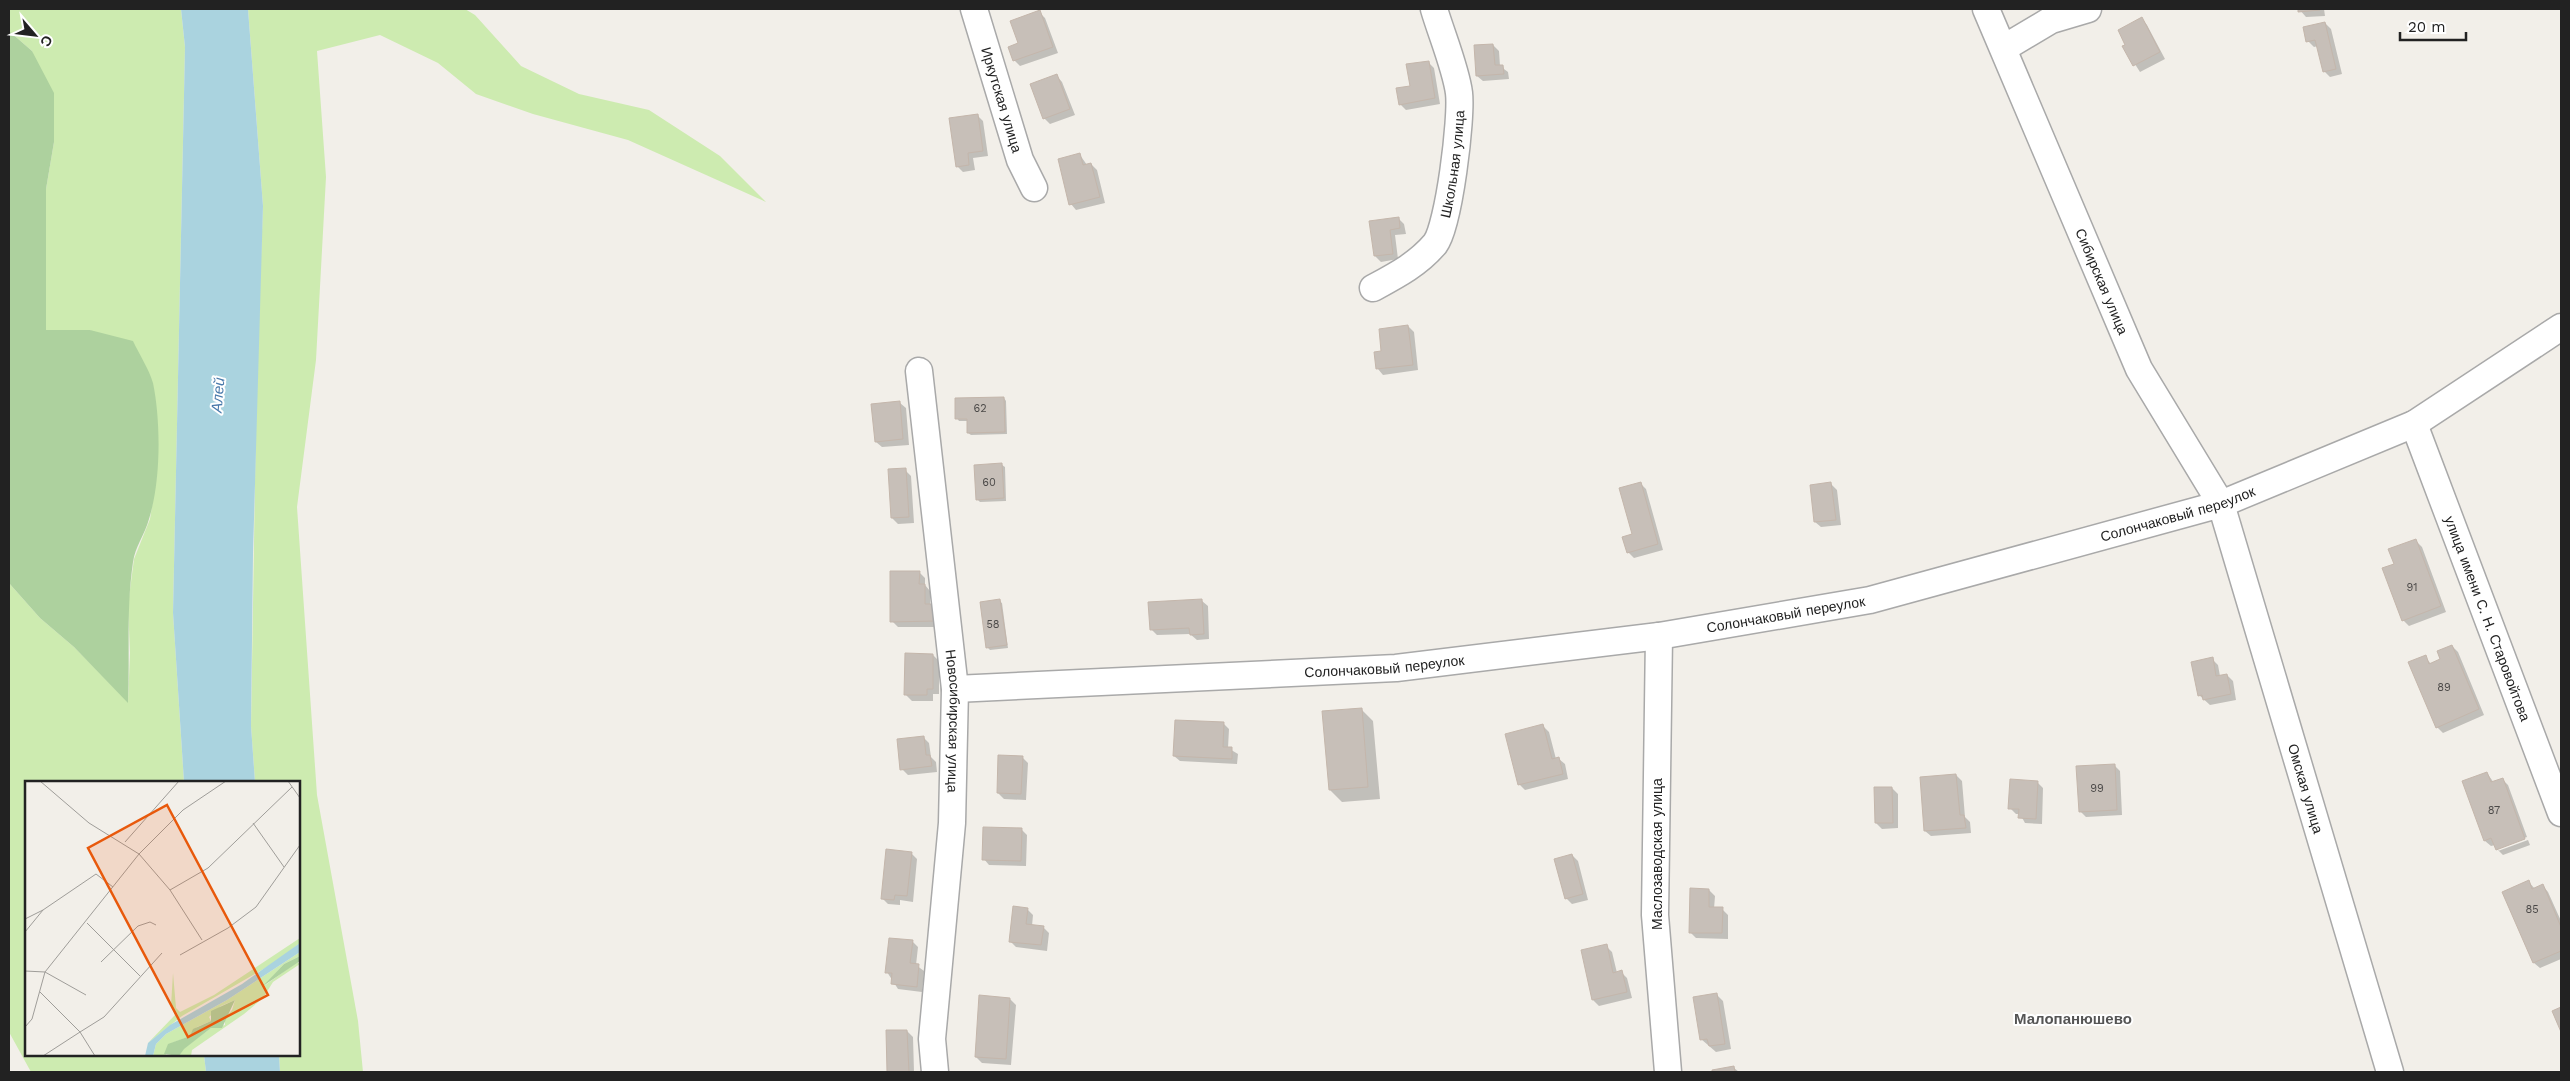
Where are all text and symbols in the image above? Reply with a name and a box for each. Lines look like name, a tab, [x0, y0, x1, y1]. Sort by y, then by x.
north arrow	[10, 10, 60, 60]
scale bar	[2400, 10, 2466, 42]
text: 20 m	[2408, 18, 2446, 36]
text: С	[37, 33, 56, 49]
street label: Иркутская улица	[978, 45, 1025, 155]
street label: Школьная улица	[1437, 110, 1467, 220]
street label: Сибирская улица	[2072, 226, 2131, 337]
water label: Алей	[207, 376, 229, 414]
house number: 62	[973, 402, 987, 415]
house number: 60	[982, 476, 996, 489]
street label: Солончаковый переулок	[2099, 483, 2258, 545]
street label: улица имени С. Н. Старовойтова	[2442, 514, 2534, 724]
house number: 91	[2406, 581, 2418, 594]
street label: Солончаковый переулок	[1705, 593, 1867, 636]
house number: 58	[986, 618, 1000, 631]
street label: Новосибирская улица	[943, 649, 963, 793]
street label: Солончаковый переулок	[1304, 652, 1466, 680]
house number: 89	[2437, 681, 2451, 694]
street label: Омская улица	[2285, 742, 2327, 835]
street label: Маслозаводская улица	[1649, 778, 1665, 930]
inset map	[25, 781, 300, 1056]
house number: 99	[2090, 782, 2104, 795]
house number: 87	[2488, 804, 2500, 817]
house number: 85	[2525, 903, 2539, 916]
district label: Малопанюшево	[2014, 1010, 2132, 1028]

